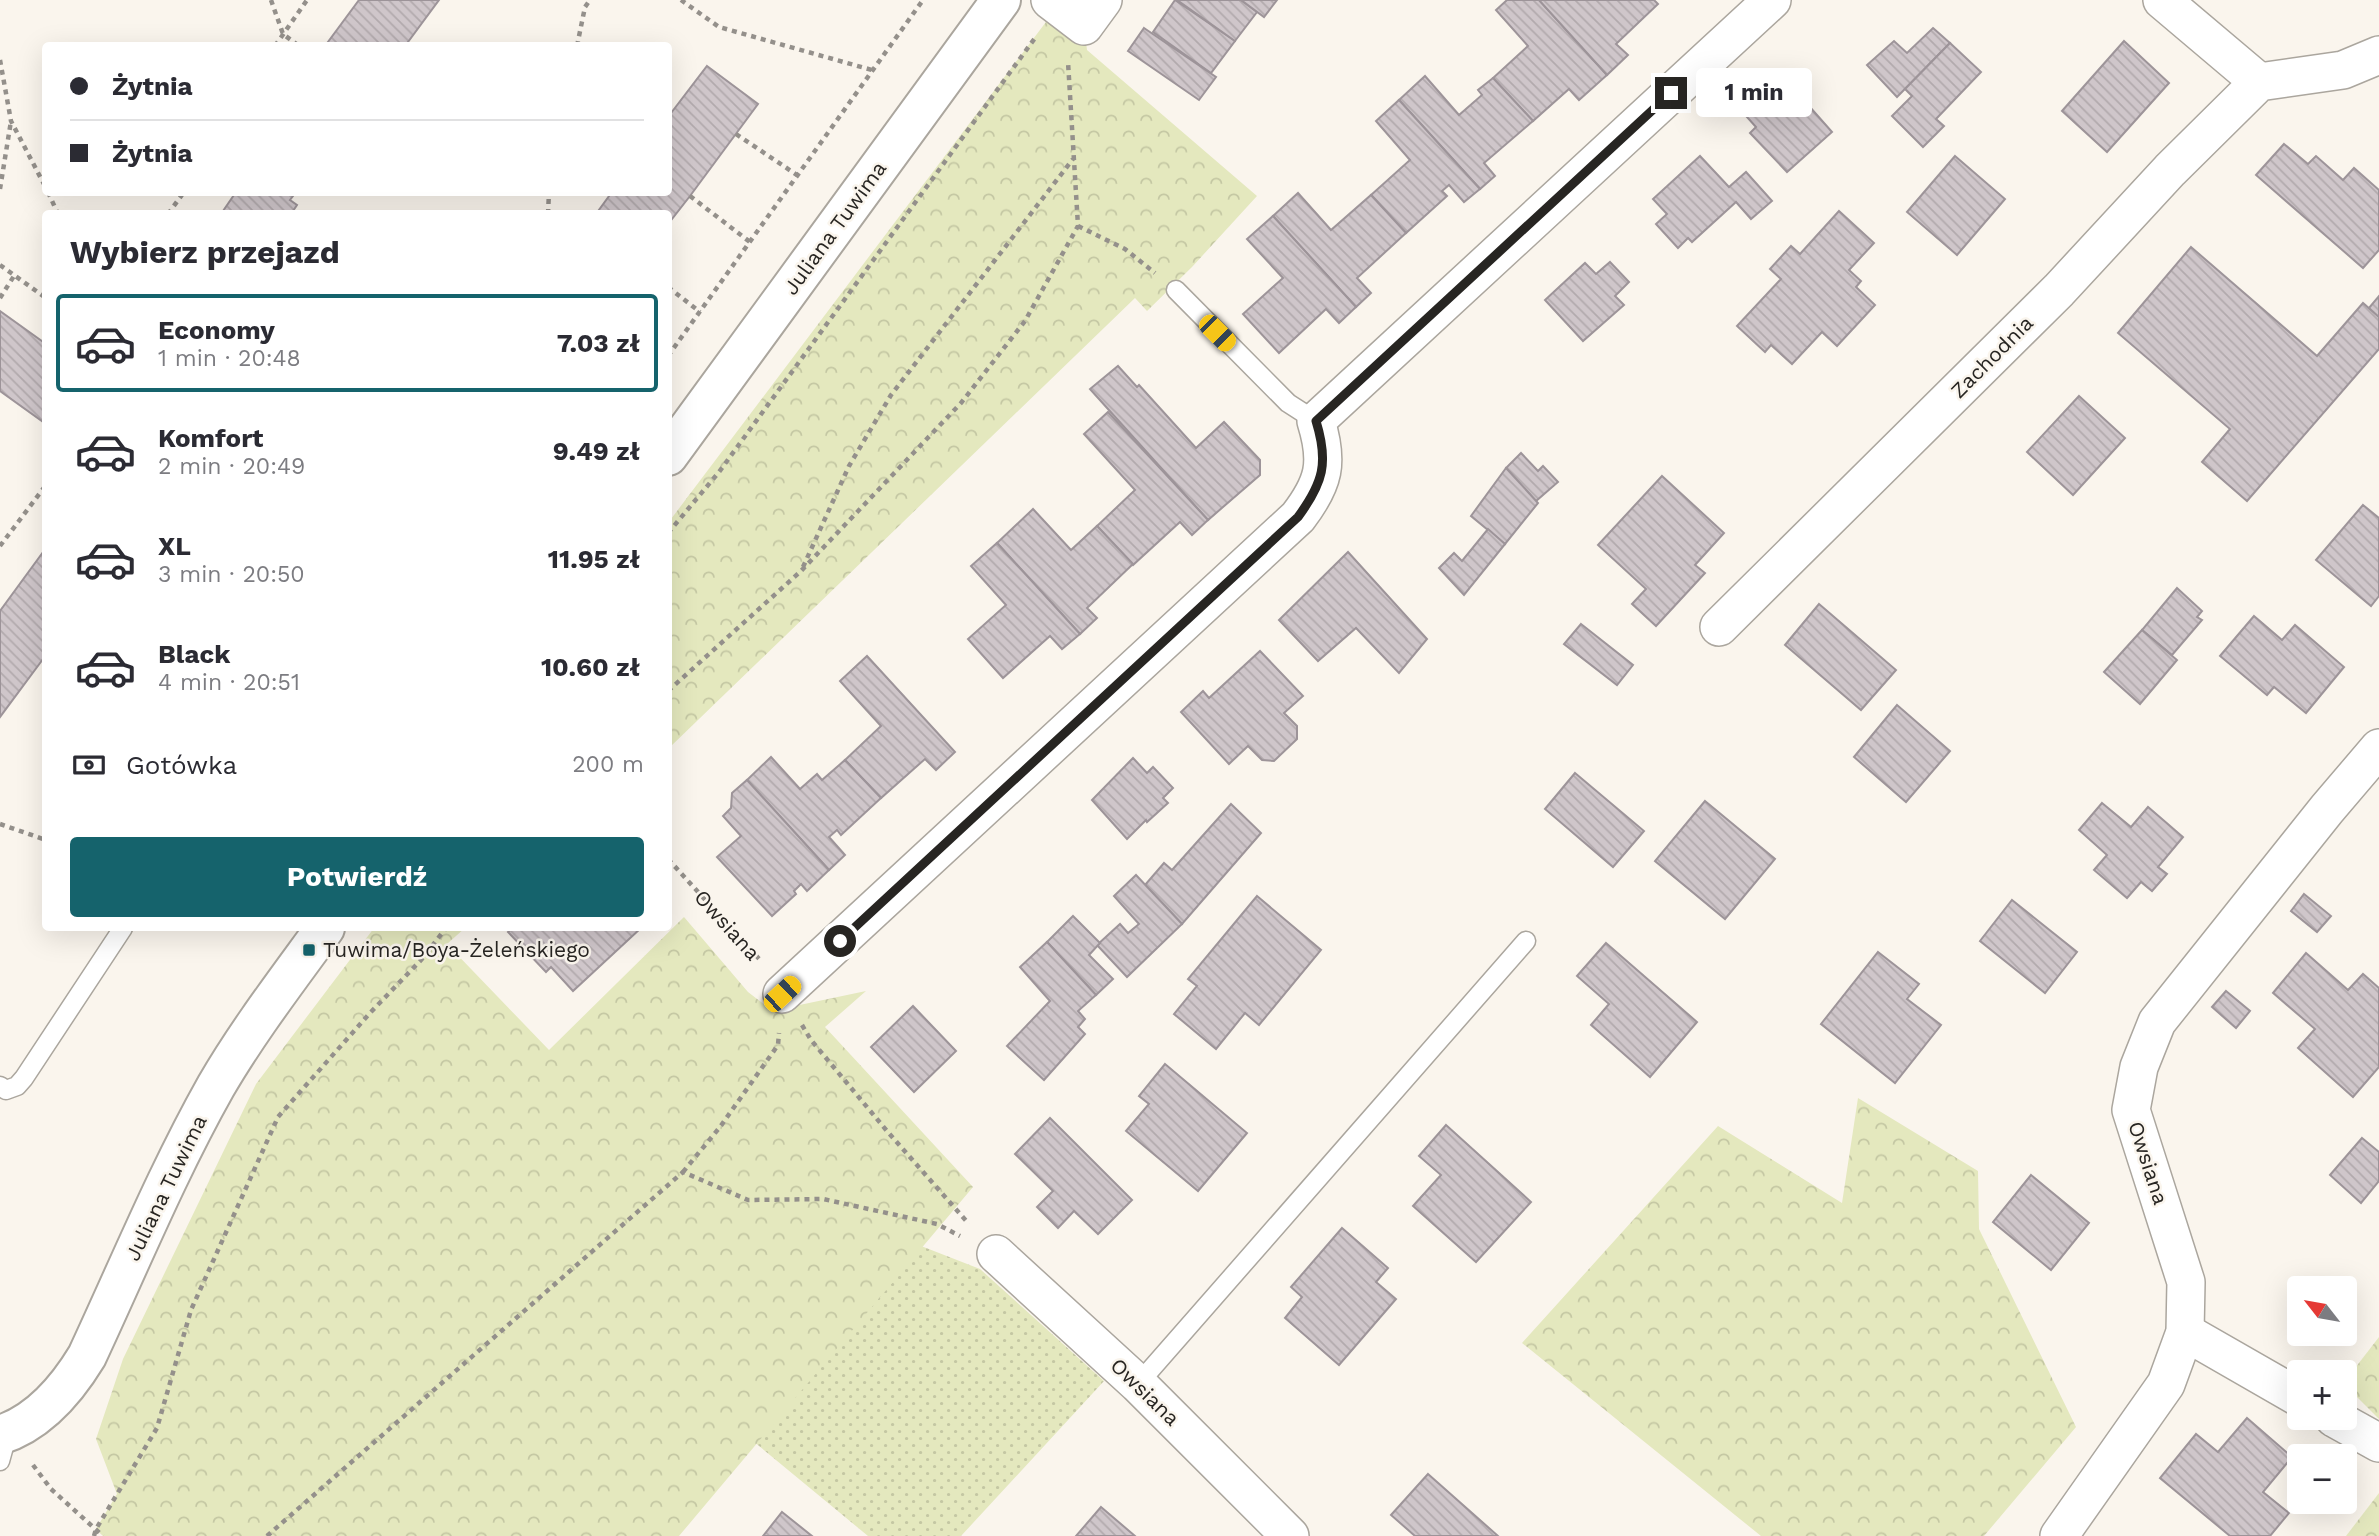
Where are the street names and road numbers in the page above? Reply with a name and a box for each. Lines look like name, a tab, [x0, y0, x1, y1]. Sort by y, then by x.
street label: Juliana Tuwima	[778, 156, 891, 299]
street label: Zachodnia	[1945, 310, 2038, 403]
street label: Owsiana	[689, 884, 766, 965]
street label: Juliana Tuwima	[119, 1111, 212, 1265]
street label: Owsiana	[2123, 1118, 2174, 1208]
street label: Owsiana	[1106, 1353, 1185, 1431]

